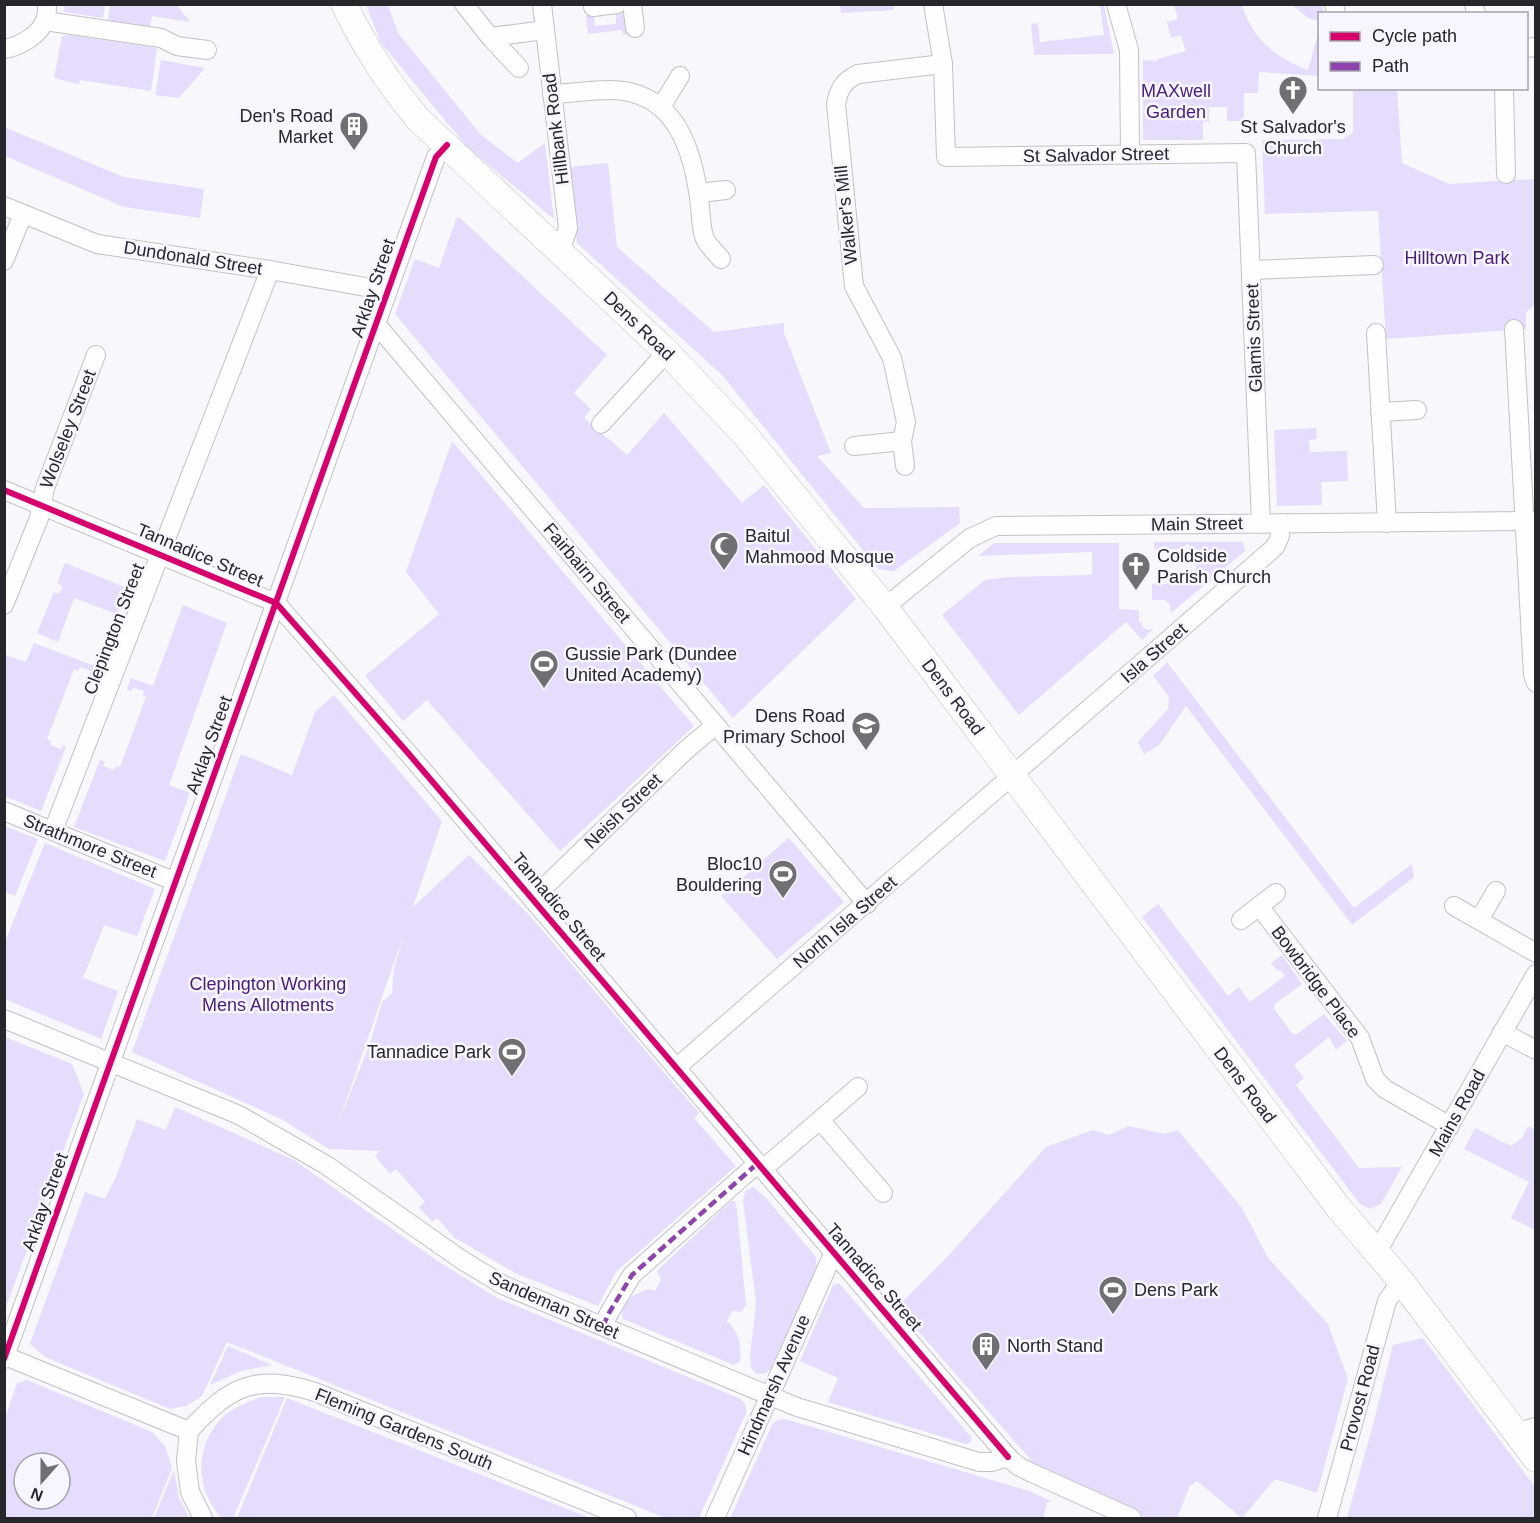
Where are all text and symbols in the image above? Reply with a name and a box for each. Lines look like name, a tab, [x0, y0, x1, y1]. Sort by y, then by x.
legend	[1318, 12, 1528, 90]
text: Cycle path	[1372, 26, 1457, 46]
text: Path	[1372, 56, 1409, 76]
street label: Hillbank Road	[539, 72, 573, 186]
church icon: St Salvador's Church	[1277, 74, 1309, 116]
park label: MAXwell Garden	[1141, 81, 1211, 122]
place label: Den's Road Market	[240, 106, 333, 147]
building icon: Den's Road Market	[338, 110, 370, 152]
place label: St Salvador's Church	[1240, 117, 1346, 158]
street label: St Salvador Street	[1023, 144, 1169, 166]
street label: Walker's Mill	[831, 164, 861, 266]
street label: Arklay Street	[347, 236, 399, 340]
street label: Dundonald Street	[122, 237, 264, 279]
park label: Hilltown Park	[1404, 248, 1511, 268]
street label: Glamis Street	[1242, 283, 1266, 393]
street label: Dens Road	[600, 288, 678, 364]
street label: Wolseley Street	[36, 367, 100, 491]
street label: Main Street	[1151, 513, 1243, 535]
street label: Tannadice Street	[134, 519, 266, 591]
street label: Fairbairn Street	[539, 519, 635, 627]
place label: Baitul Mahmood Mosque	[745, 526, 894, 567]
mosque icon: Baitul Mahmood Mosque	[708, 530, 740, 572]
place label: Coldside Parish Church	[1157, 546, 1271, 587]
church icon: Coldside Parish Church	[1120, 550, 1152, 592]
street label: Clepington Street	[80, 560, 148, 698]
street label: Isla Street	[1117, 619, 1191, 687]
place label: Gussie Park (Dundee United Academy)	[565, 644, 737, 685]
sports icon: Gussie Park (Dundee United Academy)	[528, 648, 560, 690]
street label: Dens Road	[918, 655, 988, 739]
street label: Arklay Street	[182, 693, 236, 797]
place label: Dens Road Primary School	[723, 706, 845, 747]
school or university icon: Dens Road Primary School	[850, 710, 882, 752]
street label: Neish Street	[580, 769, 666, 853]
street label: Strathmore Street	[20, 810, 160, 882]
street label: Tannadice Street	[508, 849, 610, 965]
place label: Bloc10 Bouldering	[676, 854, 762, 895]
sports icon: Bloc10 Bouldering	[767, 858, 799, 900]
street label: North Isla Street	[789, 872, 901, 972]
street label: Bowbridge Place	[1267, 922, 1365, 1042]
park label: Clepington Working Mens Allotments	[190, 974, 346, 1015]
sports icon: Tannadice Park	[496, 1036, 528, 1078]
place label: Tannadice Park	[367, 1042, 492, 1062]
street label: Dens Road	[1210, 1043, 1280, 1127]
street label: Mains Road	[1425, 1066, 1489, 1160]
street label: Arklay Street	[18, 1150, 72, 1254]
street label: Tannadice Street	[822, 1219, 926, 1335]
street label: Sandeman Street	[486, 1267, 622, 1343]
sports icon: Dens Park	[1097, 1274, 1129, 1316]
place label: Dens Park	[1134, 1280, 1219, 1300]
street label: Hindmarsh Avenue	[734, 1312, 814, 1458]
building icon: North Stand	[970, 1330, 1002, 1372]
place label: North Stand	[1007, 1336, 1103, 1356]
street label: Provost Road	[1336, 1343, 1384, 1453]
street label: Fleming Gardens South	[312, 1384, 496, 1474]
north arrow	[12, 1451, 72, 1511]
text: N	[28, 1485, 45, 1505]

